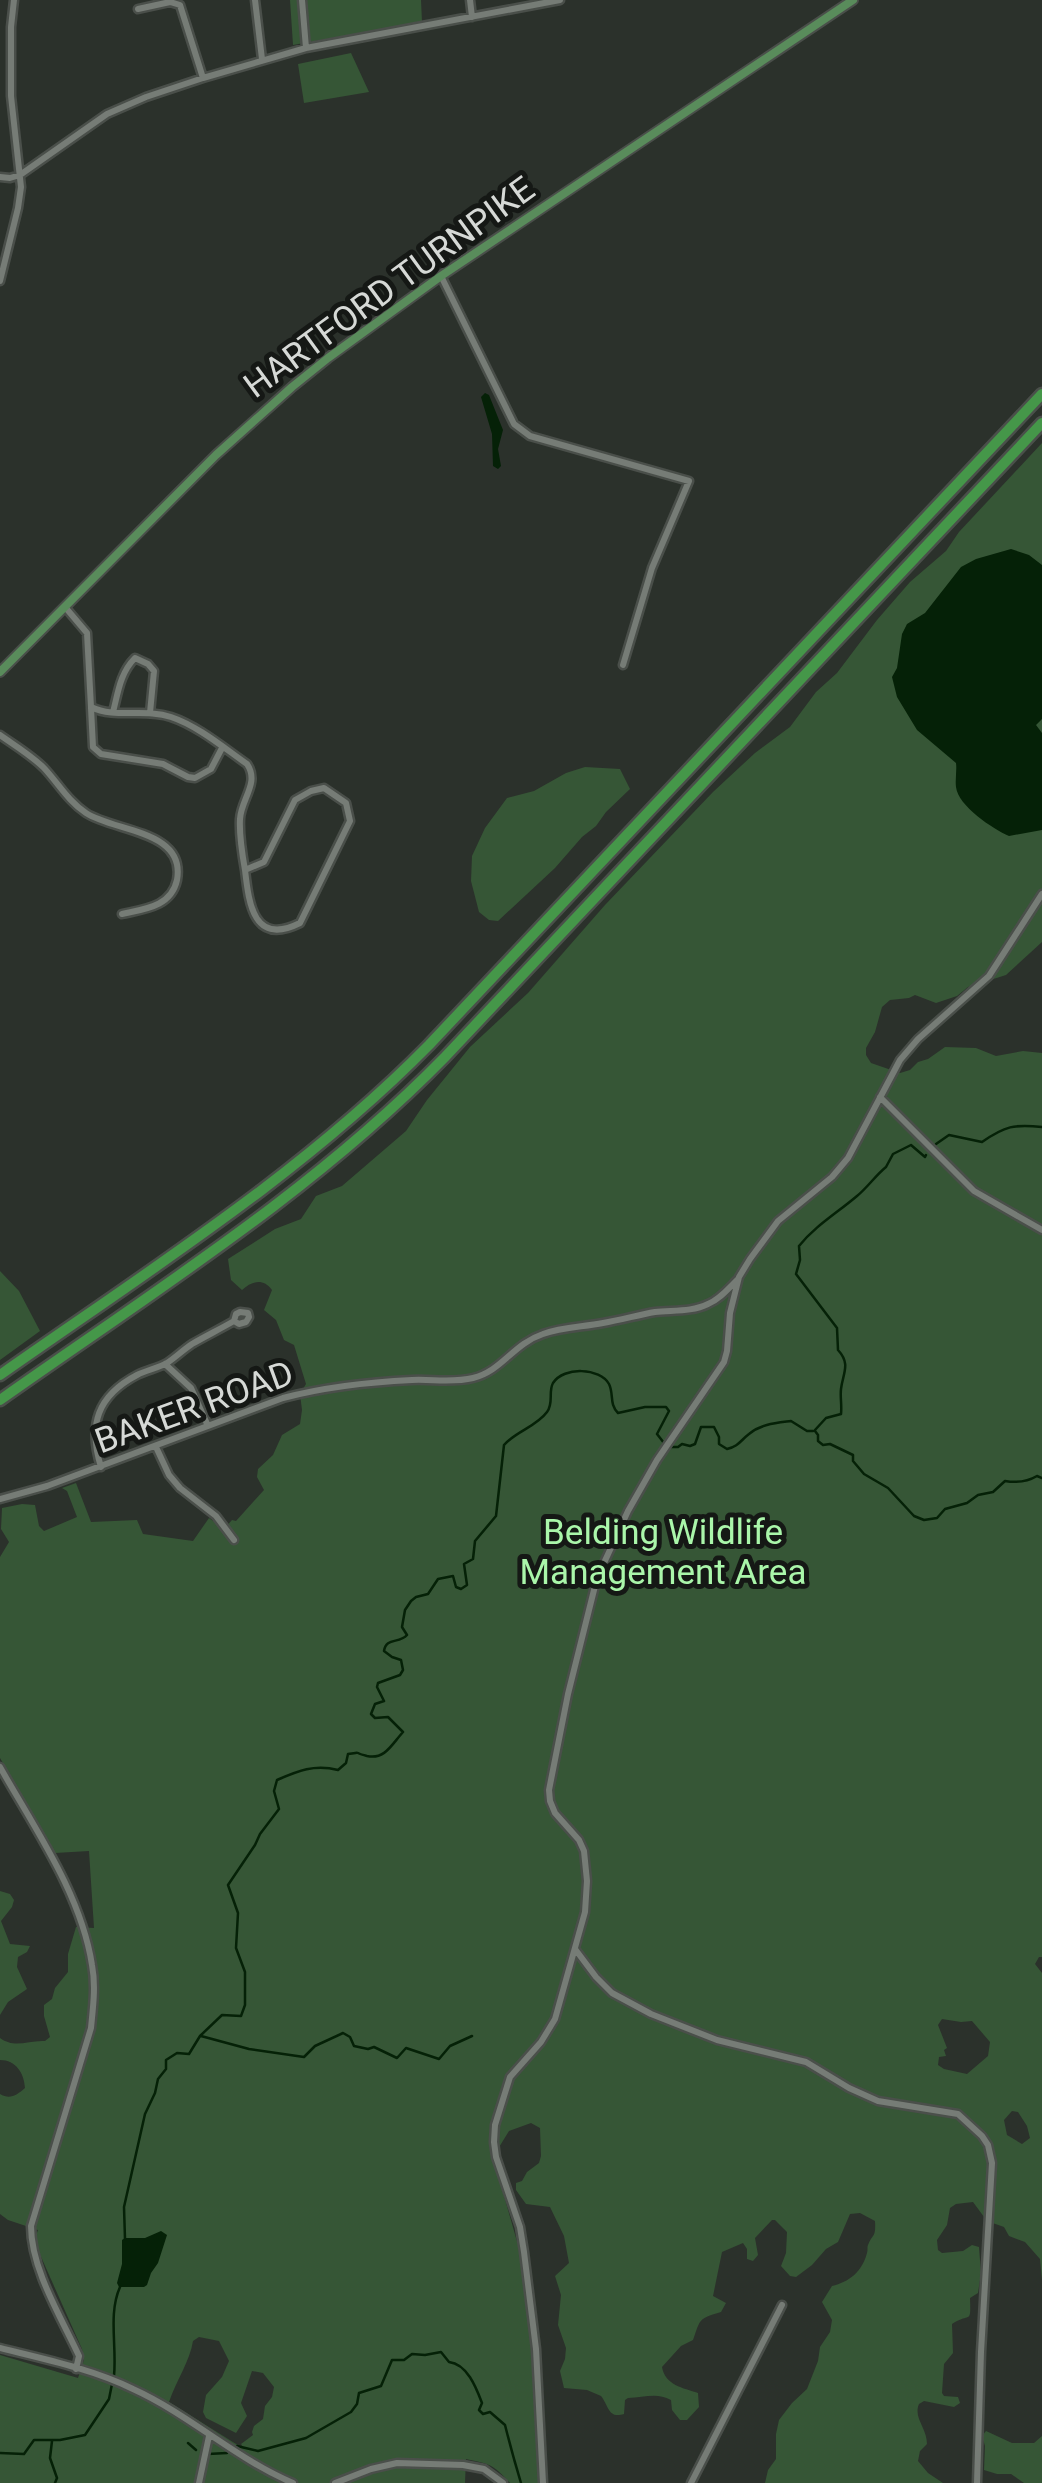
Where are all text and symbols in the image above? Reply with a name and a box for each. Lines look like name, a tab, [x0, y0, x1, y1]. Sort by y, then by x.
street label: HARTFORD TURNPIKE	[236, 168, 542, 406]
street label: BAKER ROAD	[90, 1353, 299, 1462]
park label: Belding Wildlife Management Area	[520, 1512, 806, 1593]

